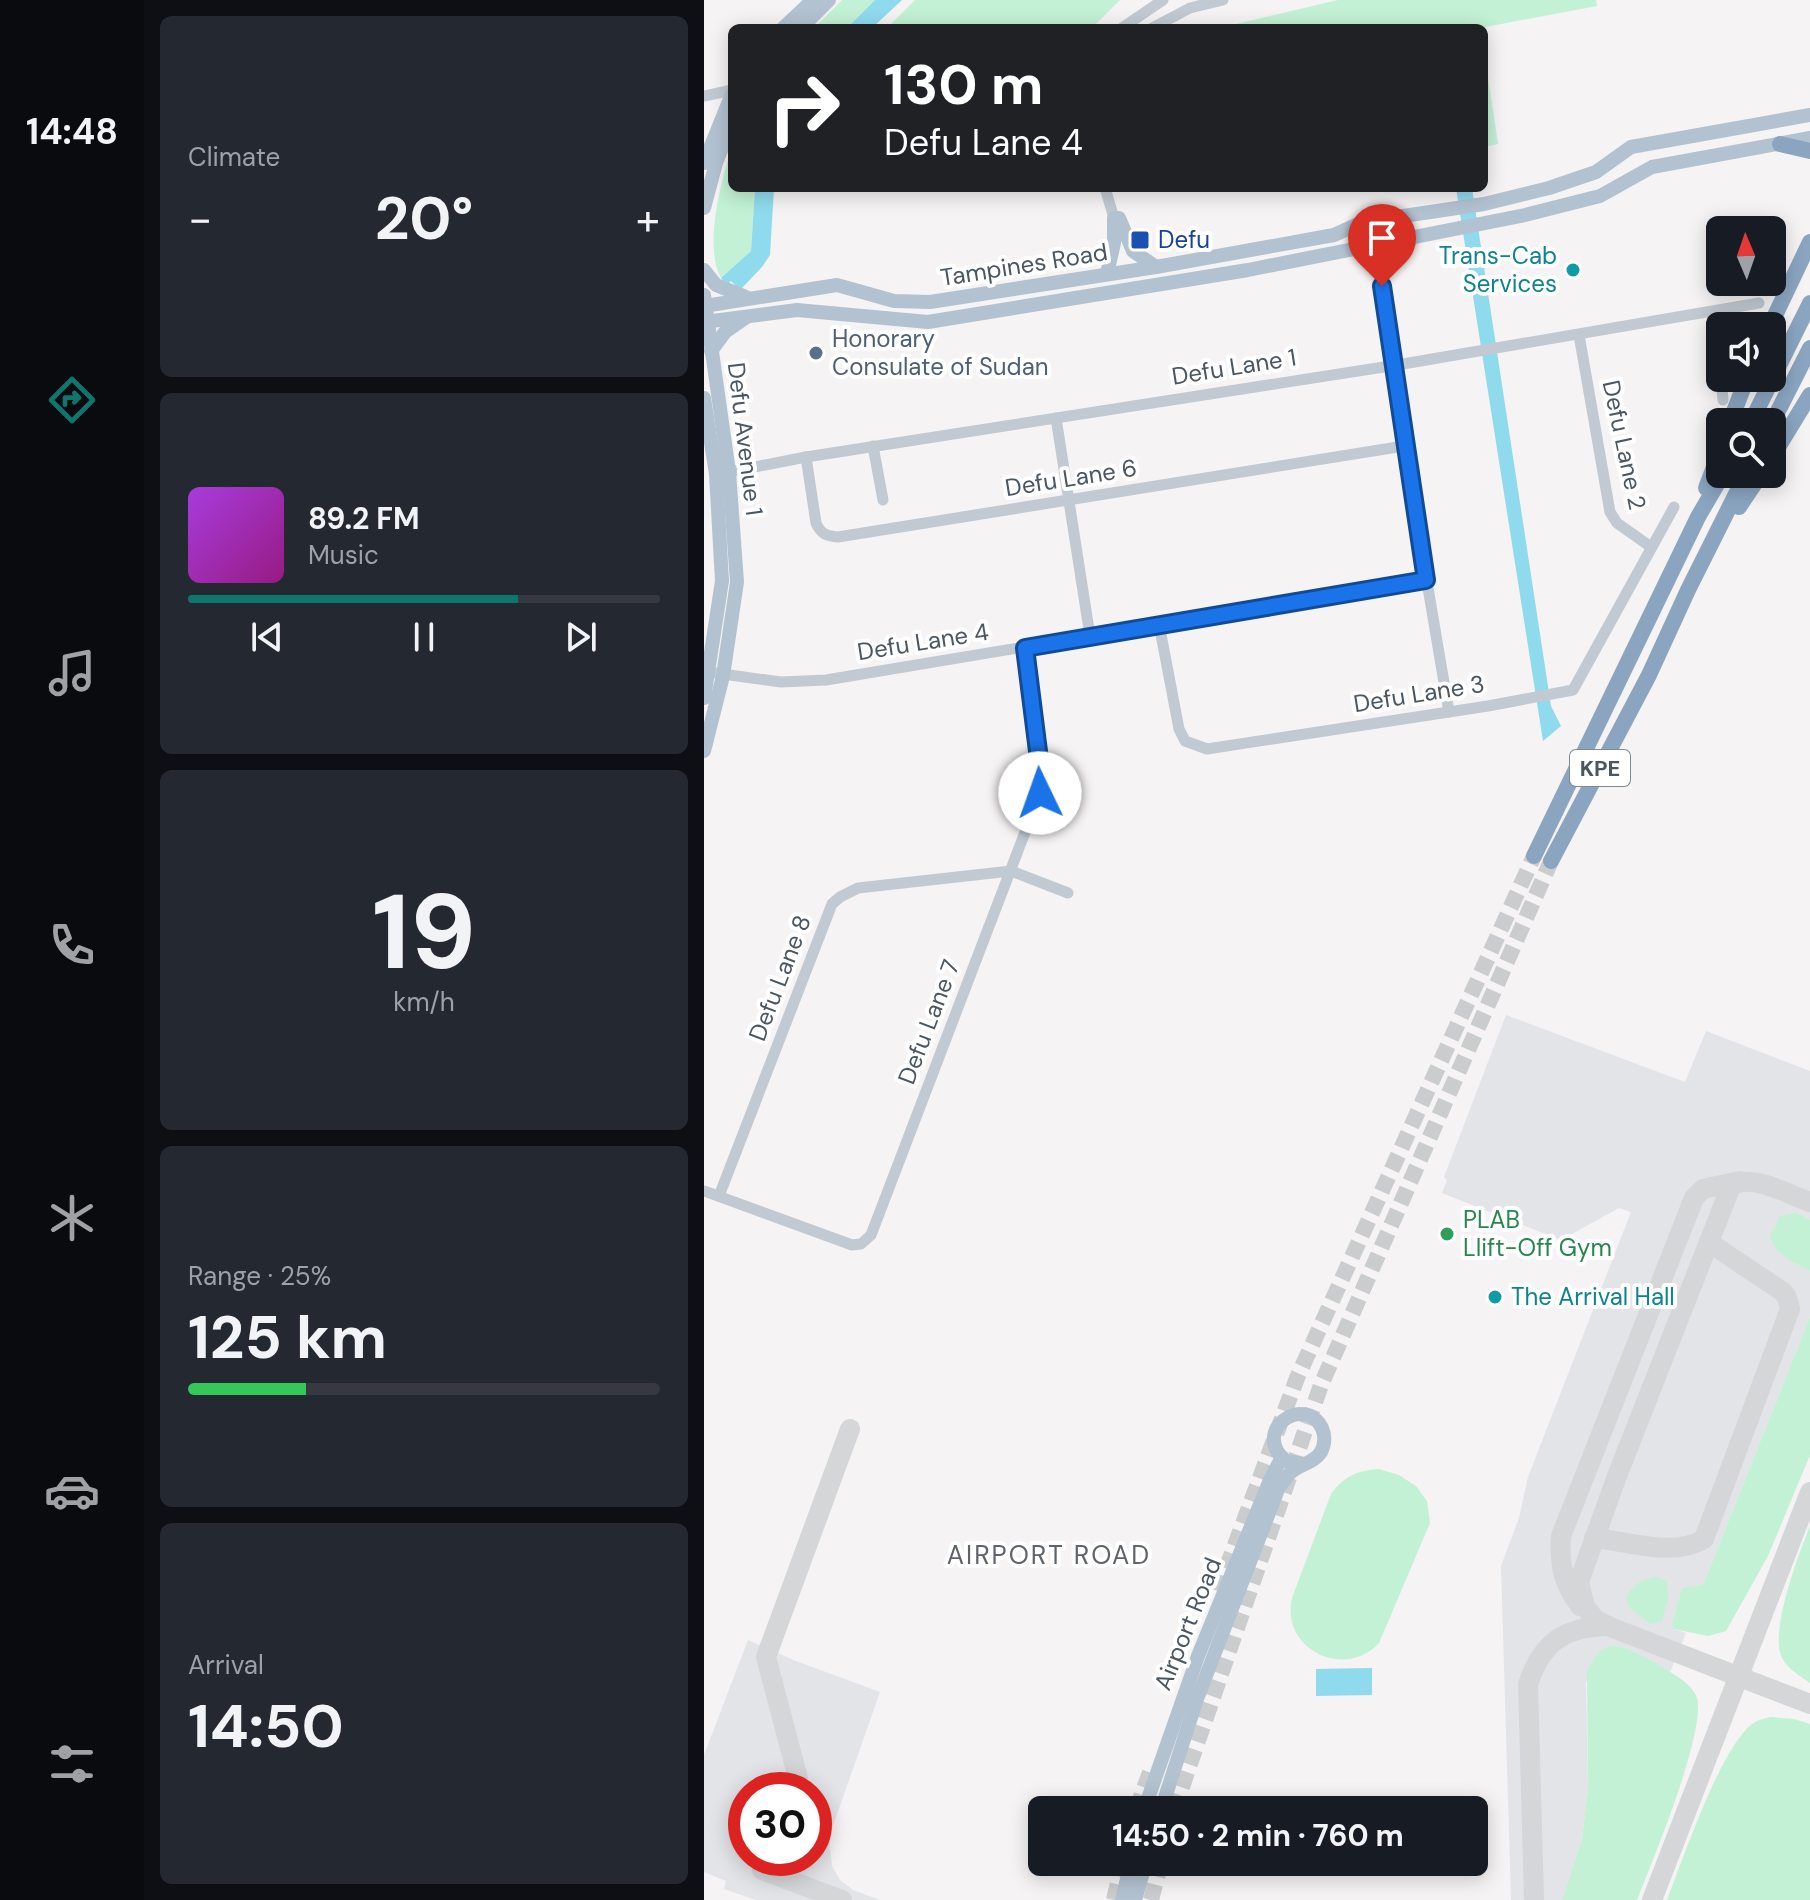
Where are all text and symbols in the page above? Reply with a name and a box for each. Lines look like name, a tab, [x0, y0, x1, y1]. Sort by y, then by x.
text: 130 m	[884, 48, 1043, 121]
icon: right	[752, 56, 856, 160]
text: 14:48	[26, 108, 118, 155]
text: Defu Lane 4	[884, 119, 1083, 166]
text: Climate	[188, 140, 280, 174]
text: 20°	[375, 179, 473, 258]
text: −	[188, 190, 212, 248]
text: +	[636, 190, 660, 248]
pin	[1348, 204, 1416, 286]
icon: arrive	[1360, 216, 1404, 260]
north arrow	[1706, 216, 1786, 296]
map controls	[1706, 216, 1786, 488]
place label: Defu	[1158, 224, 1210, 255]
marker: Defu	[1129, 229, 1151, 251]
street label: Tampines Road	[938, 236, 1110, 293]
place label: Trans-Cab Services	[1439, 240, 1557, 299]
marker: Trans-Cab Services	[1564, 261, 1582, 279]
button: sound	[1706, 312, 1786, 392]
place label: Honorary Consulate of Sudan	[832, 323, 1049, 382]
street label: Defu Lane 1	[1170, 341, 1298, 392]
marker: Honorary Consulate of Sudan	[807, 344, 825, 362]
street label: Defu Avenue 1	[721, 361, 770, 517]
icon: directions	[44, 372, 100, 428]
street label: Defu Lane 2	[1596, 377, 1653, 513]
button: search	[1706, 408, 1786, 488]
street label: Defu Lane 6	[1003, 452, 1139, 503]
text: 89.2 FM	[308, 499, 420, 538]
text: Music	[308, 538, 379, 572]
icon: previous	[245, 615, 289, 659]
icon: pause	[402, 615, 446, 659]
icon: next	[559, 615, 603, 659]
street label: Defu Lane 4	[855, 616, 991, 667]
icon: music	[44, 645, 100, 701]
street label: Defu Lane 3	[1351, 668, 1487, 719]
road number: KPE	[1570, 750, 1630, 786]
position arrow	[998, 751, 1082, 835]
text: 19	[372, 865, 476, 1000]
street label: Defu Lane 8	[741, 910, 818, 1045]
icon: phone	[44, 917, 100, 973]
street label: Defu Lane 7	[891, 955, 966, 1088]
text: km/h	[393, 985, 455, 1019]
icon: climate	[44, 1190, 100, 1246]
place label: PLAB LIift-Off Gym	[1463, 1204, 1612, 1263]
marker: PLAB LIift-Off Gym	[1438, 1225, 1456, 1243]
text: Range · 25%	[188, 1259, 331, 1293]
place label: The Arrival Hall	[1511, 1281, 1675, 1312]
marker: The Arrival Hall	[1486, 1288, 1504, 1306]
text: 125 km	[188, 1298, 387, 1377]
icon: car	[44, 1463, 100, 1519]
district label: AIRPORT ROAD	[947, 1538, 1151, 1572]
street label: Airport Road	[1147, 1553, 1228, 1695]
text: Arrival	[188, 1648, 264, 1682]
text: 14:50	[188, 1687, 344, 1766]
icon: filters	[44, 1736, 100, 1792]
speed limit sign: 30	[728, 1772, 832, 1876]
text: 14:50 · 2 min · 760 m	[1112, 1816, 1404, 1855]

